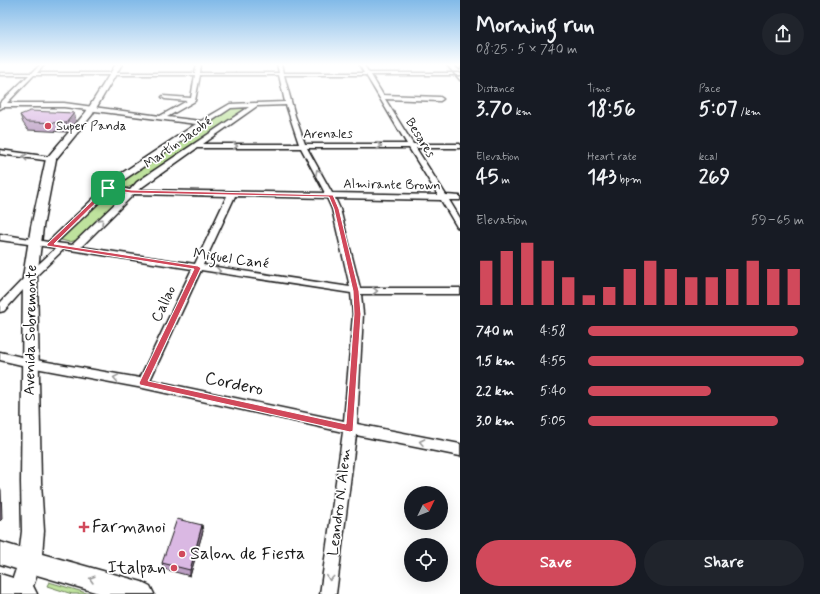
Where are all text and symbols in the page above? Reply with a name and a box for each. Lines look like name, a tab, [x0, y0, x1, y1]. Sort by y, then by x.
text: Morning run	[476, 12, 595, 40]
button: share	[762, 13, 804, 55]
text: 08:25 · 5 × 740 m	[476, 41, 577, 58]
text: Distance	[476, 82, 515, 96]
text: Time	[587, 82, 610, 96]
text: Pace	[699, 82, 721, 96]
text: 3.70	[476, 96, 513, 123]
text: 18:56	[587, 96, 636, 123]
text: 5:07	[699, 96, 737, 123]
text: km	[513, 105, 532, 119]
text: /km	[737, 105, 761, 119]
street label: Martín Jacobé	[141, 113, 215, 173]
street label: Besares	[401, 115, 439, 161]
place label: Super Panda	[56, 118, 127, 135]
marker: Super Panda	[43, 121, 53, 131]
street label: Arenales	[303, 126, 353, 143]
one-way arrow	[232, 142, 238, 150]
one-way arrow	[376, 142, 382, 150]
text: Elevation	[476, 150, 519, 164]
text: Heart rate	[587, 150, 637, 164]
text: kcal	[699, 150, 717, 164]
one-way arrow	[22, 152, 29, 161]
text: 45	[476, 164, 498, 191]
text: 143	[587, 164, 617, 191]
text: 269	[699, 164, 730, 191]
one-way arrow	[315, 169, 323, 176]
pin	[91, 171, 125, 205]
text: m	[498, 173, 510, 187]
text: bpm	[617, 173, 642, 187]
street label: Almirante Brown	[343, 176, 441, 194]
icon: arrive	[97, 177, 119, 199]
text: Elevation	[476, 212, 527, 229]
text: 59–65 m	[751, 212, 804, 229]
one-way arrow	[96, 219, 104, 226]
street label: Miguel Cané	[192, 244, 270, 275]
street label: Avenida Sobremonte	[20, 264, 42, 396]
one-way arrow	[215, 266, 221, 275]
street label: Callao	[147, 282, 181, 326]
one-way arrow	[372, 287, 378, 295]
text: 740 m	[476, 323, 513, 340]
text: 4:58	[540, 323, 566, 340]
text: 1.5 km	[476, 353, 515, 370]
text: 4:55	[540, 353, 566, 370]
street label: Cordero	[202, 366, 266, 402]
one-way arrow	[113, 374, 120, 383]
text: 2.2 km	[476, 383, 514, 400]
text: 5:40	[540, 383, 566, 400]
text: 3.0 km	[476, 413, 514, 430]
text: 5:05	[540, 413, 565, 430]
one-way arrow	[419, 439, 425, 447]
street label: Leandro N. Alem	[323, 447, 357, 557]
north arrow	[404, 486, 448, 530]
map controls	[404, 486, 448, 582]
place label: Farmanoi	[92, 515, 166, 539]
marker: Farmanoi	[79, 522, 89, 532]
button: locate	[404, 538, 448, 582]
button: Save	[476, 540, 636, 586]
button: Share	[644, 540, 804, 586]
place label: Salon de Fiesta	[190, 542, 305, 566]
marker: Salon de Fiesta	[177, 549, 187, 559]
place label: Italpan	[107, 556, 166, 580]
marker: Italpan	[169, 563, 179, 573]
one-way arrow	[88, 575, 95, 584]
one-way arrow	[326, 575, 335, 581]

